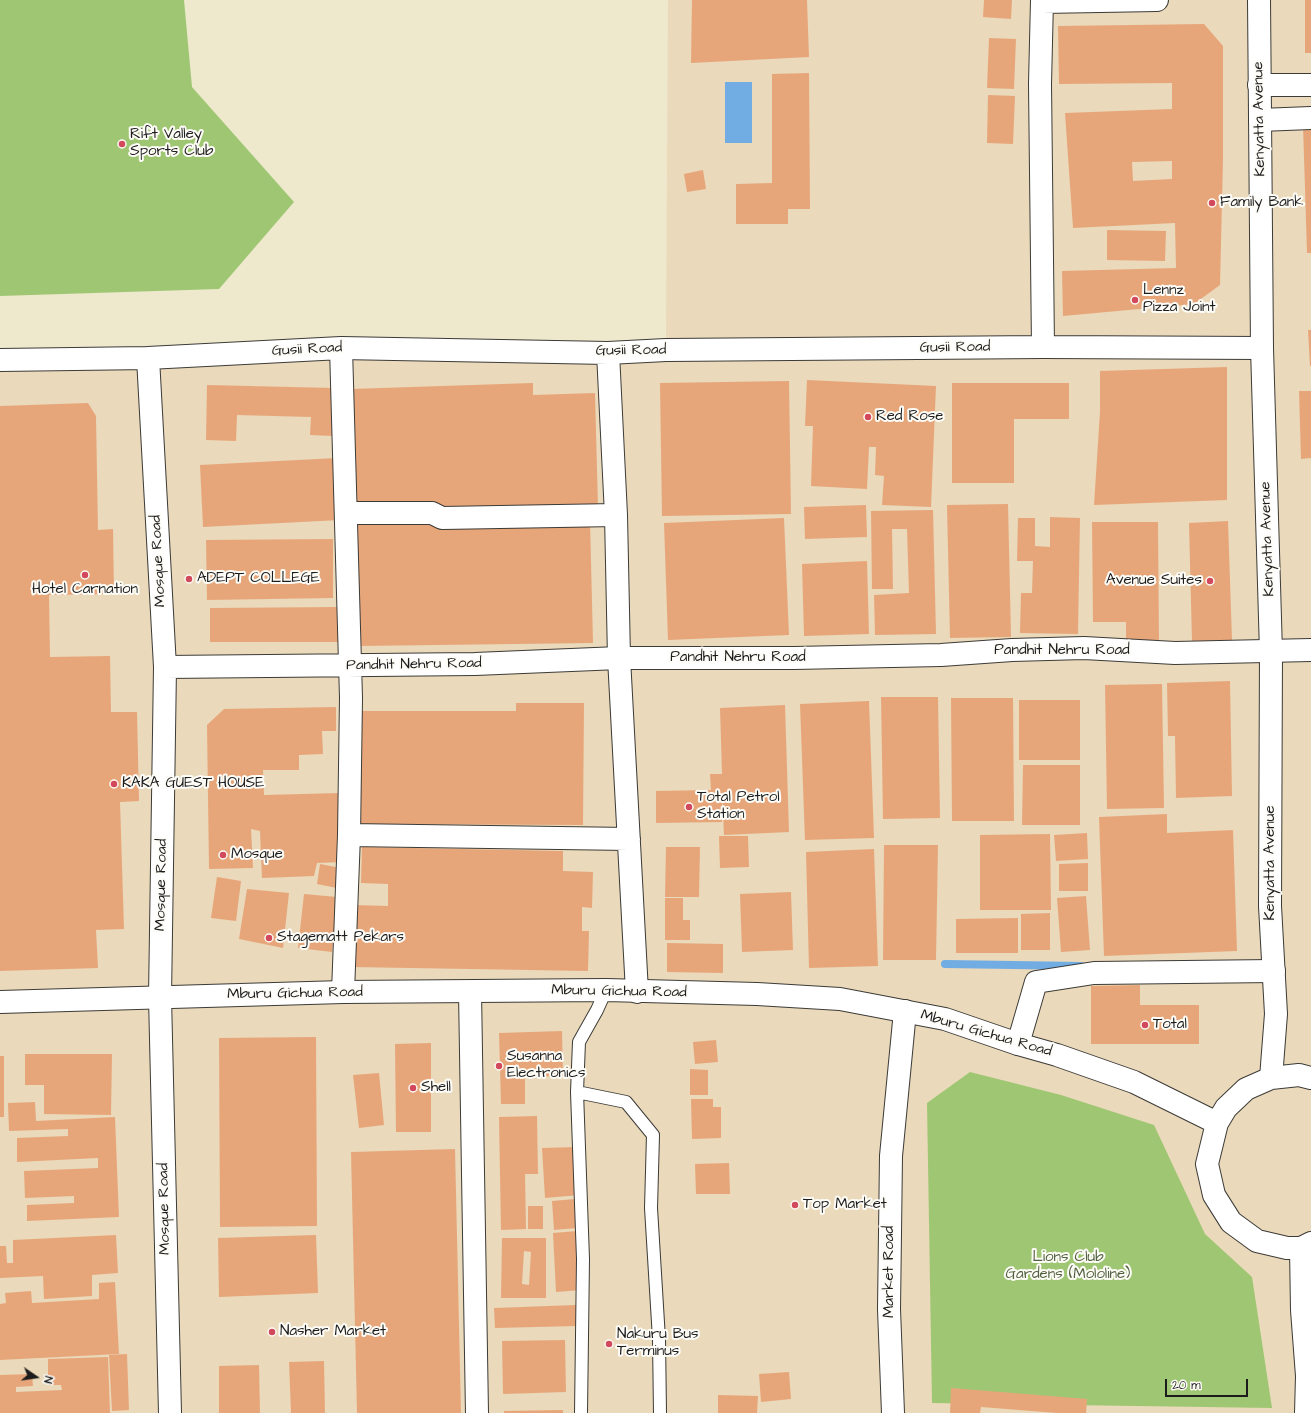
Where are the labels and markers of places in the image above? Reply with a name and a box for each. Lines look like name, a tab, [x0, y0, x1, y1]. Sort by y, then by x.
place label: Rift Valley Sports Club	[130, 126, 213, 161]
marker: Rift Valley Sports Club	[117, 139, 127, 149]
place label: Family Bank	[1220, 194, 1304, 212]
marker: Family Bank	[1207, 198, 1217, 208]
place label: Lennz Pizza Joint	[1143, 282, 1216, 317]
marker: Lennz Pizza Joint	[1130, 295, 1140, 305]
place label: Red Rose	[876, 408, 943, 426]
marker: Red Rose	[863, 412, 873, 422]
marker: Hotel Carnation	[80, 570, 90, 580]
place label: ADEPT COLLEGE	[197, 570, 320, 588]
place label: Avenue Suites	[1106, 572, 1202, 590]
marker: ADEPT COLLEGE	[184, 574, 194, 584]
marker: Avenue Suites	[1205, 576, 1215, 586]
place label: Hotel Carnation	[32, 581, 138, 599]
place label: KAKA GUEST HOUSE	[122, 775, 264, 793]
marker: KAKA GUEST HOUSE	[109, 779, 119, 789]
place label: Total Petrol Station	[697, 789, 780, 824]
marker: Total Petrol Station	[684, 802, 694, 812]
place label: Mosque	[231, 846, 283, 864]
marker: Mosque	[218, 850, 228, 860]
place label: Stagematt Pekars	[277, 929, 404, 947]
marker: Stagematt Pekars	[264, 933, 274, 943]
place label: Total	[1153, 1016, 1187, 1034]
marker: Total	[1140, 1020, 1150, 1030]
place label: Susanna Electronics	[507, 1048, 585, 1083]
marker: Susanna Electronics	[494, 1061, 504, 1071]
place label: Shell	[421, 1079, 451, 1097]
marker: Shell	[408, 1083, 418, 1093]
place label: Top Market	[803, 1196, 887, 1214]
marker: Top Market	[790, 1200, 800, 1210]
place label: Nasher Market	[280, 1323, 386, 1341]
place label: Nakuru Bus Terminus	[617, 1326, 699, 1361]
marker: Nasher Market	[267, 1327, 277, 1337]
marker: Nakuru Bus Terminus	[604, 1339, 614, 1349]

